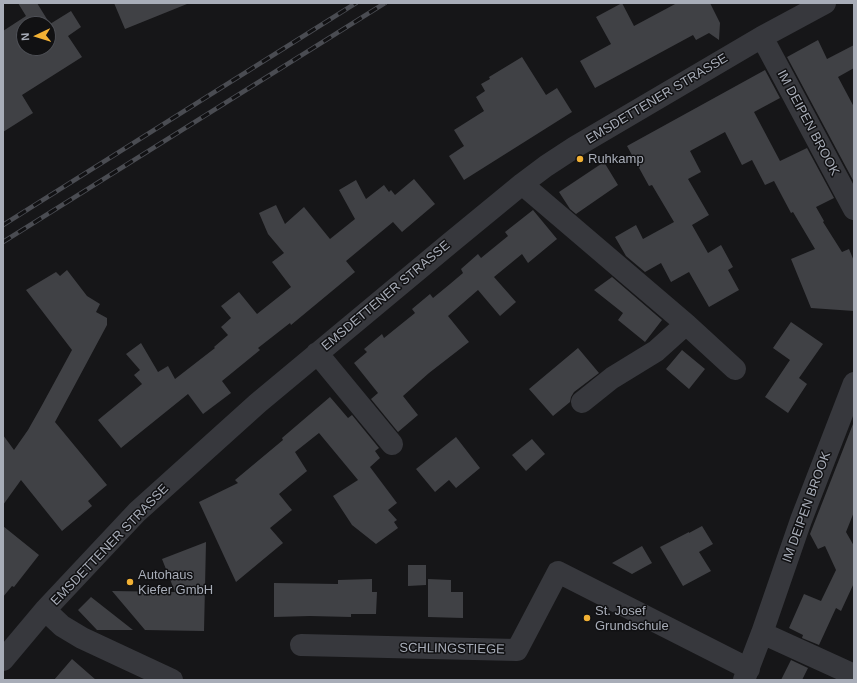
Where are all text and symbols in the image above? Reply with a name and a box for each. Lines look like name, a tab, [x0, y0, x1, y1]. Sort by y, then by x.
north arrow	[16, 16, 56, 56]
text: N	[19, 32, 31, 41]
street label: EMSDETTENER STRASSE	[583, 50, 731, 148]
street label: IM DEIPEN BROOK	[774, 68, 842, 178]
place label: Ruhkamp	[588, 151, 644, 167]
marker: Ruhkamp	[575, 154, 585, 164]
street label: EMSDETTENER STRASSE	[319, 238, 453, 354]
street label: IM DEIPEN BROOK	[780, 449, 834, 565]
street label: EMSDETTENER STRASSE	[48, 481, 172, 609]
place label: Autohaus Kiefer GmbH	[138, 567, 213, 598]
marker: Autohaus Kiefer GmbH	[125, 577, 135, 587]
place label: St. Josef Grundschule	[595, 603, 669, 634]
marker: St. Josef Grundschule	[582, 613, 592, 623]
street label: SCHLINGSTIEGE	[399, 640, 505, 658]

